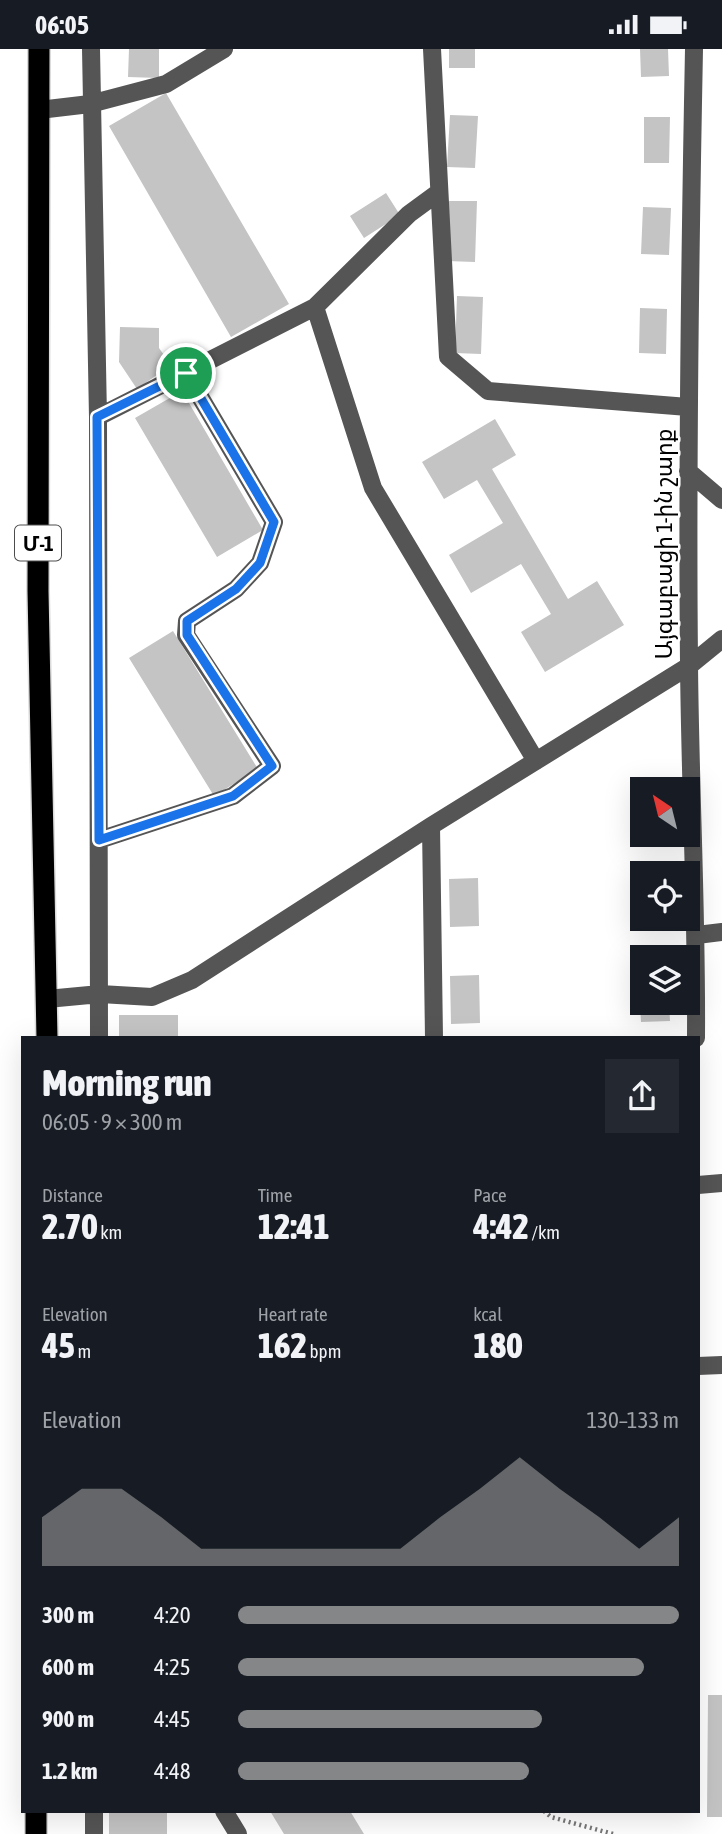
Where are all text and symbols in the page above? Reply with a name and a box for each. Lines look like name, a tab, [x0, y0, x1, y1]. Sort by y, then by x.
text: 06:05	[35, 10, 89, 40]
pin	[156, 343, 216, 403]
icon: arrive	[167, 354, 205, 392]
street label: Այգաբացի 1-ին շարք	[651, 429, 678, 659]
road number: Մ-1	[15, 525, 61, 561]
north arrow	[630, 777, 700, 847]
map controls	[630, 777, 700, 1015]
button: locate	[630, 861, 700, 931]
button: layers	[630, 945, 700, 1015]
button: share	[605, 1059, 679, 1133]
text: Morning run	[42, 1061, 212, 1104]
text: 06:05 · 9 × 300 m	[42, 1109, 182, 1135]
text: Distance	[42, 1184, 103, 1206]
text: Time	[258, 1184, 292, 1206]
text: Pace	[473, 1184, 507, 1206]
text: 2.70	[42, 1206, 98, 1246]
text: 12:41	[258, 1206, 330, 1246]
text: 4:42	[473, 1206, 529, 1246]
text: km	[98, 1221, 122, 1243]
text: /km	[529, 1221, 560, 1243]
text: Elevation	[42, 1303, 108, 1325]
text: Heart rate	[258, 1303, 328, 1325]
text: kcal	[473, 1303, 502, 1325]
text: 45	[42, 1325, 75, 1365]
text: 162	[258, 1325, 307, 1365]
text: 180	[473, 1325, 523, 1365]
text: m	[75, 1340, 91, 1362]
text: bpm	[307, 1340, 341, 1362]
text: Elevation	[42, 1407, 122, 1433]
text: 130–133 m	[586, 1407, 679, 1433]
text: 300 m	[42, 1602, 94, 1628]
text: 4:20	[154, 1602, 191, 1628]
text: 600 m	[42, 1654, 94, 1680]
text: 4:25	[154, 1654, 191, 1680]
text: 900 m	[42, 1706, 94, 1732]
text: 4:45	[154, 1706, 191, 1732]
text: 1.2 km	[42, 1758, 98, 1784]
text: 4:48	[154, 1758, 191, 1784]

